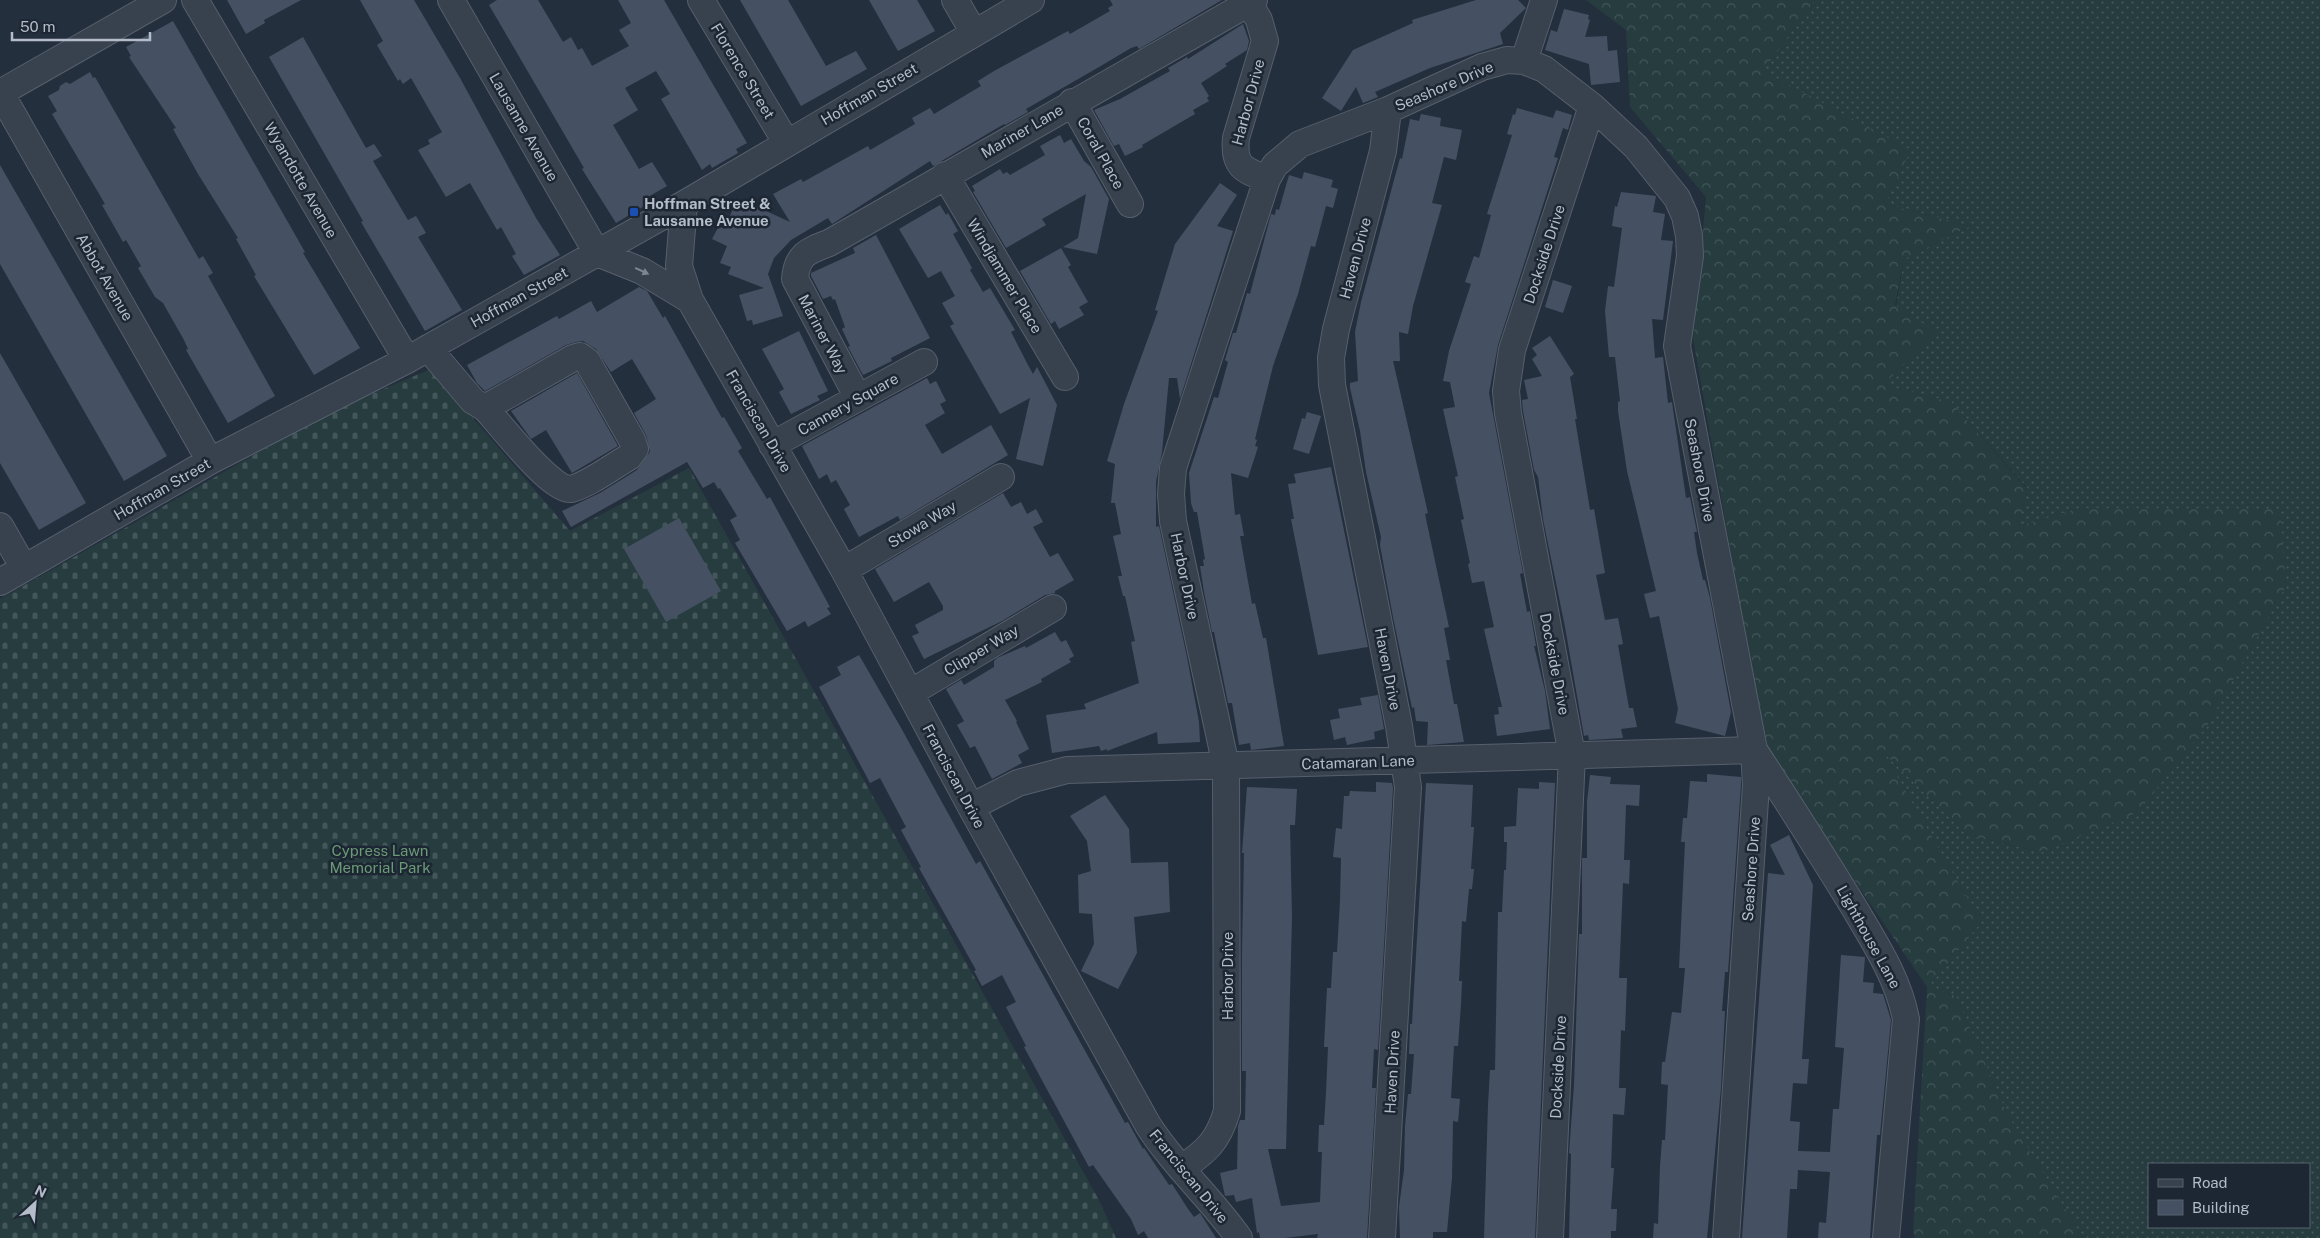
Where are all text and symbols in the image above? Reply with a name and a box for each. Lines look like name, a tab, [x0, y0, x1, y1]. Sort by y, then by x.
scale bar	[12, 10, 150, 42]
text: 50 m	[20, 18, 55, 35]
street label: Florence Street	[708, 20, 778, 122]
street label: Harbor Drive	[1228, 57, 1268, 147]
street label: Seashore Drive	[1392, 58, 1496, 114]
street label: Hoffman Street	[818, 59, 920, 128]
street label: Lausanne Avenue	[486, 70, 562, 184]
street label: Mariner Lane	[978, 101, 1066, 161]
street label: Coral Place	[1074, 114, 1128, 192]
street label: Wyandotte Avenue	[261, 119, 341, 241]
place label: Hoffman Street & Lausanne Avenue	[644, 195, 771, 229]
street label: Dockside Drive	[1520, 202, 1568, 306]
marker: Hoffman Street & Lausanne Avenue	[628, 206, 640, 218]
street label: Haven Drive	[1336, 215, 1374, 301]
street label: Windjammer Place	[964, 216, 1046, 336]
street label: Abbot Avenue	[73, 230, 137, 324]
street label: Hoffman Street	[467, 263, 571, 331]
one-way arrow	[635, 267, 649, 275]
street label: Mariner Way	[795, 291, 851, 377]
street label: Franciscan Drive	[723, 367, 795, 475]
street label: Cannery Square	[795, 369, 901, 439]
street label: Seashore Drive	[1682, 417, 1718, 523]
street label: Hoffman Street	[111, 454, 213, 523]
street label: Stowa Way	[885, 497, 959, 551]
street label: Harbor Drive	[1167, 531, 1203, 621]
street label: Dockside Drive	[1537, 612, 1573, 716]
street label: Clipper Way	[941, 621, 1021, 679]
street label: Haven Drive	[1372, 626, 1404, 712]
street label: Franciscan Drive	[919, 721, 989, 831]
street label: Catamaran Lane	[1301, 752, 1415, 772]
street label: Seashore Drive	[1739, 816, 1763, 922]
park label: Cypress Lawn Memorial Park	[329, 842, 431, 876]
street label: Lighthouse Lane	[1834, 883, 1904, 991]
street label: Harbor Drive	[1219, 932, 1236, 1020]
street label: Dockside Drive	[1547, 1015, 1569, 1119]
street label: Haven Drive	[1381, 1030, 1403, 1114]
street label: Franciscan Drive	[1146, 1126, 1232, 1226]
legend	[2148, 1163, 2310, 1228]
text: Road	[2192, 1174, 2228, 1191]
north arrow	[10, 1178, 60, 1228]
text: N	[32, 1182, 49, 1201]
text: Building	[2192, 1199, 2250, 1216]

